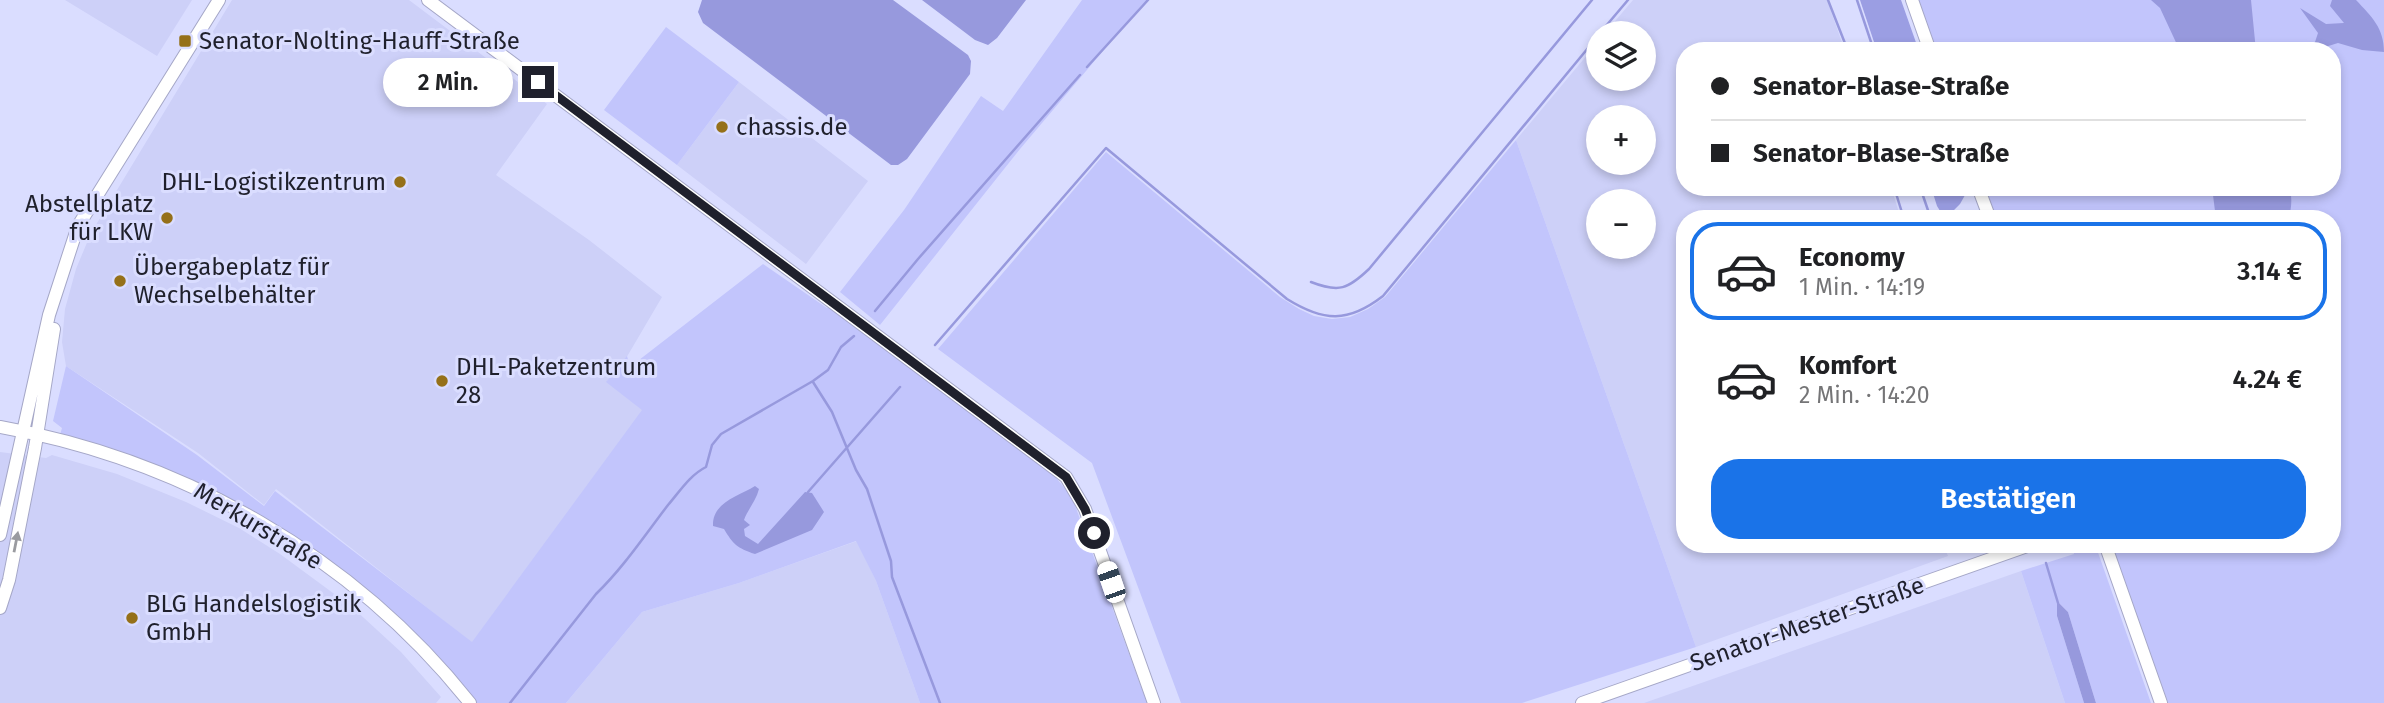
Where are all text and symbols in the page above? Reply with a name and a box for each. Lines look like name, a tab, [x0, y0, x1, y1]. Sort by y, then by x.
map controls	[1586, 21, 1656, 259]
button: layers	[1586, 21, 1656, 91]
place label: Senator-Nolting-Hauff-Straße	[199, 27, 520, 55]
marker: Senator-Nolting-Hauff-Straße	[177, 33, 193, 49]
callout: 2 Min.	[384, 57, 514, 106]
route end	[522, 66, 554, 98]
text: 2 Min.	[418, 68, 478, 96]
text: Senator-Blase-Straße	[1753, 71, 2009, 102]
button: +	[1586, 105, 1656, 175]
place label: chassis.de	[736, 113, 847, 141]
marker: chassis.de	[714, 119, 730, 135]
text: Senator-Blase-Straße	[1753, 138, 2009, 169]
place label: DHL-Logistikzentrum	[162, 168, 386, 196]
marker: DHL-Logistikzentrum	[392, 174, 408, 190]
button: −	[1586, 189, 1656, 259]
place label: Abstellplatz für LKW	[25, 190, 153, 246]
marker: Abstellplatz für LKW	[159, 210, 175, 226]
icon: car	[1715, 240, 1778, 303]
text: Economy	[1799, 242, 1905, 273]
place label: Übergabeplatz für Wechselbehälter	[134, 253, 330, 309]
text: 3.14 €	[2237, 256, 2302, 287]
marker: Übergabeplatz für Wechselbehälter	[112, 273, 128, 289]
text: 1 Min. · 14:19	[1799, 273, 1925, 301]
icon: car	[1715, 348, 1778, 411]
text: Komfort	[1799, 350, 1897, 381]
place label: DHL-Paketzentrum 28	[456, 353, 656, 409]
text: 4.24 €	[2233, 364, 2302, 395]
marker: DHL-Paketzentrum 28	[434, 373, 450, 389]
text: 2 Min. · 14:20	[1799, 381, 1930, 409]
button: Bestätigen	[1711, 459, 2306, 539]
street label: Merkurstraße	[189, 477, 327, 575]
route start	[1078, 517, 1110, 549]
one-way arrow	[11, 531, 22, 553]
car	[1095, 559, 1128, 605]
street label: Senator-Mester-Straße	[1686, 571, 1928, 677]
place label: BLG Handelslogistik GmbH	[146, 590, 362, 646]
marker: BLG Handelslogistik GmbH	[124, 610, 140, 626]

